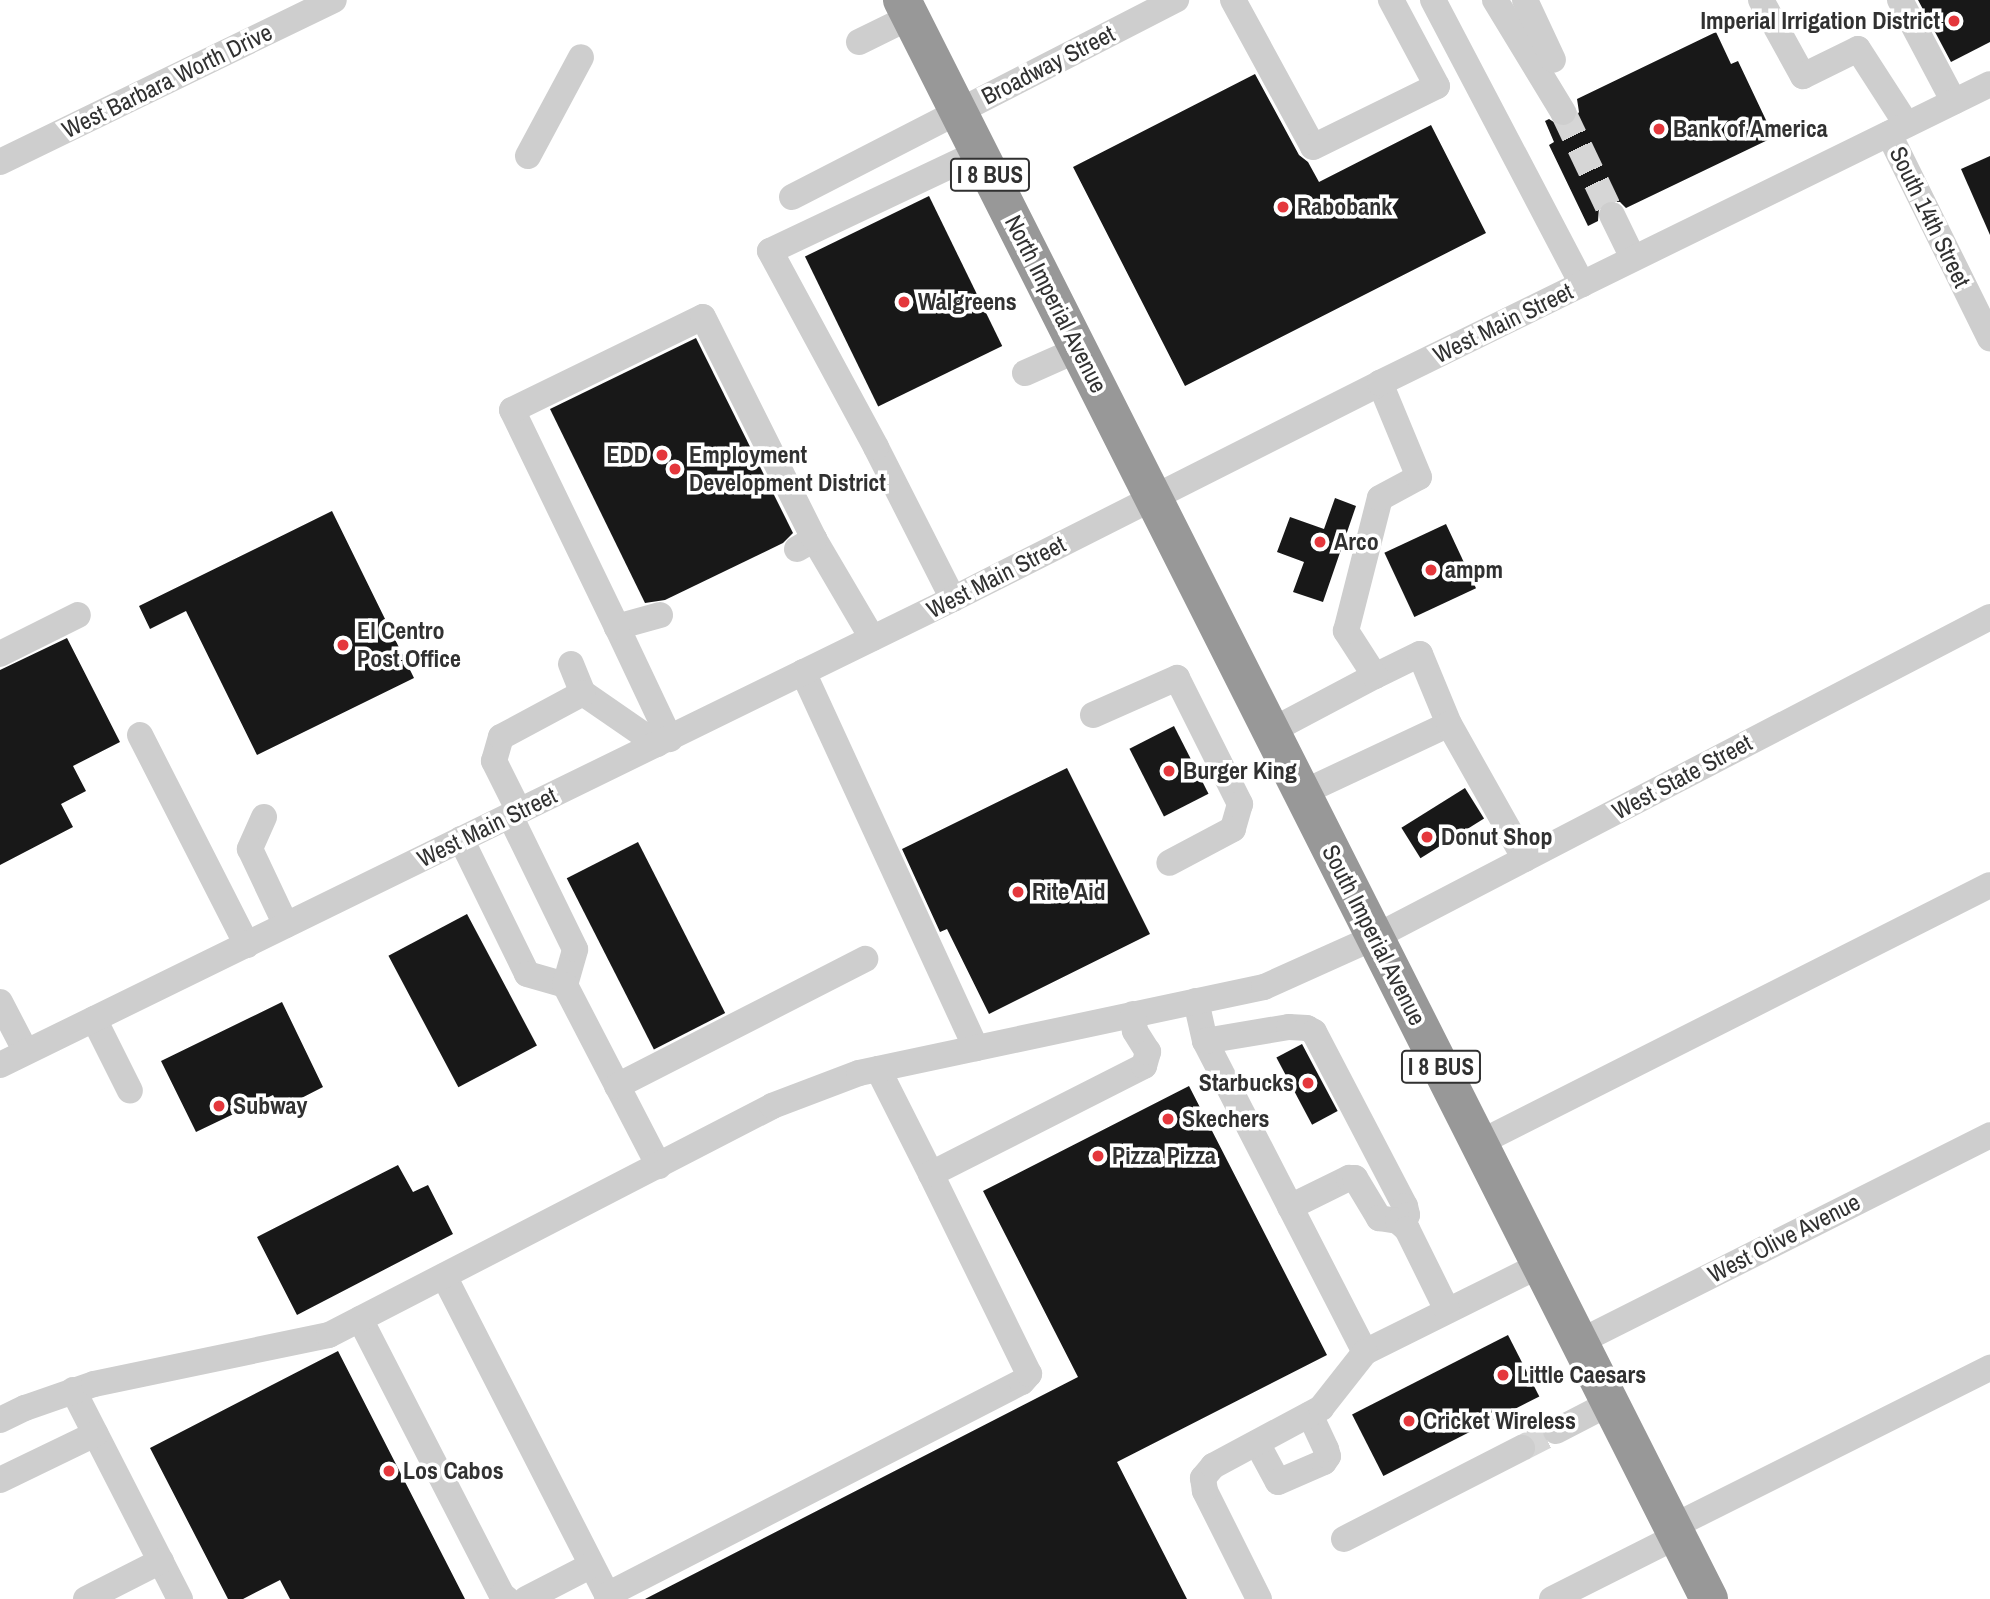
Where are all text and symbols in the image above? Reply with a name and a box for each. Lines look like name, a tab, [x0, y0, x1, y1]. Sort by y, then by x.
place label: Imperial Irrigation District	[1700, 7, 1940, 35]
marker: Imperial Irrigation District	[1946, 13, 1962, 29]
street label: West Barbara Worth Drive	[57, 18, 277, 144]
street label: Broadway Street	[977, 19, 1119, 111]
place label: Bank of America	[1673, 115, 1828, 143]
marker: Bank of America	[1651, 121, 1667, 137]
street label: South 14th Street	[1883, 142, 1977, 292]
road number: I 8 BUS	[950, 156, 1030, 194]
place label: Rabobank	[1297, 193, 1392, 221]
marker: Rabobank	[1275, 199, 1291, 215]
street label: North Imperial Avenue	[999, 210, 1113, 398]
street label: West Main Street	[1429, 277, 1577, 369]
place label: Walgreens	[918, 288, 1017, 316]
marker: Walgreens	[896, 294, 912, 310]
place label: EDD	[606, 441, 648, 469]
place label: Employment Development District	[689, 441, 886, 497]
marker: EDD	[654, 447, 670, 463]
marker: Employment Development District	[667, 461, 683, 477]
place label: Arco	[1334, 528, 1379, 556]
street label: West Main Street	[922, 530, 1070, 624]
marker: Arco	[1312, 534, 1328, 550]
place label: ampm	[1445, 556, 1503, 584]
marker: ampm	[1423, 562, 1439, 578]
place label: El Centro Post Office	[357, 617, 461, 673]
marker: El Centro Post Office	[335, 637, 351, 653]
street label: West State Street	[1607, 728, 1757, 826]
place label: Burger King	[1183, 757, 1297, 785]
marker: Burger King	[1161, 763, 1177, 779]
street label: West Main Street	[413, 781, 561, 873]
place label: Donut Shop	[1441, 823, 1553, 851]
marker: Donut Shop	[1419, 829, 1435, 845]
street label: South Imperial Avenue	[1316, 839, 1432, 1031]
place label: Rite Aid	[1032, 878, 1106, 906]
marker: Rite Aid	[1010, 884, 1026, 900]
road number: I 8 BUS	[1401, 1048, 1481, 1086]
place label: Starbucks	[1199, 1069, 1294, 1097]
marker: Starbucks	[1300, 1075, 1316, 1091]
place label: Subway	[233, 1092, 307, 1120]
marker: Subway	[211, 1098, 227, 1114]
place label: Skechers	[1182, 1105, 1270, 1133]
marker: Skechers	[1160, 1111, 1176, 1127]
place label: Pizza Pizza	[1112, 1142, 1216, 1170]
marker: Pizza Pizza	[1090, 1148, 1106, 1164]
street label: West Olive Avenue	[1703, 1187, 1865, 1289]
place label: Little Caesars	[1517, 1361, 1646, 1389]
marker: Little Caesars	[1495, 1367, 1511, 1383]
place label: Cricket Wireless	[1423, 1407, 1576, 1435]
marker: Cricket Wireless	[1401, 1413, 1417, 1429]
place label: Los Cabos	[403, 1457, 504, 1485]
marker: Los Cabos	[381, 1463, 397, 1479]

